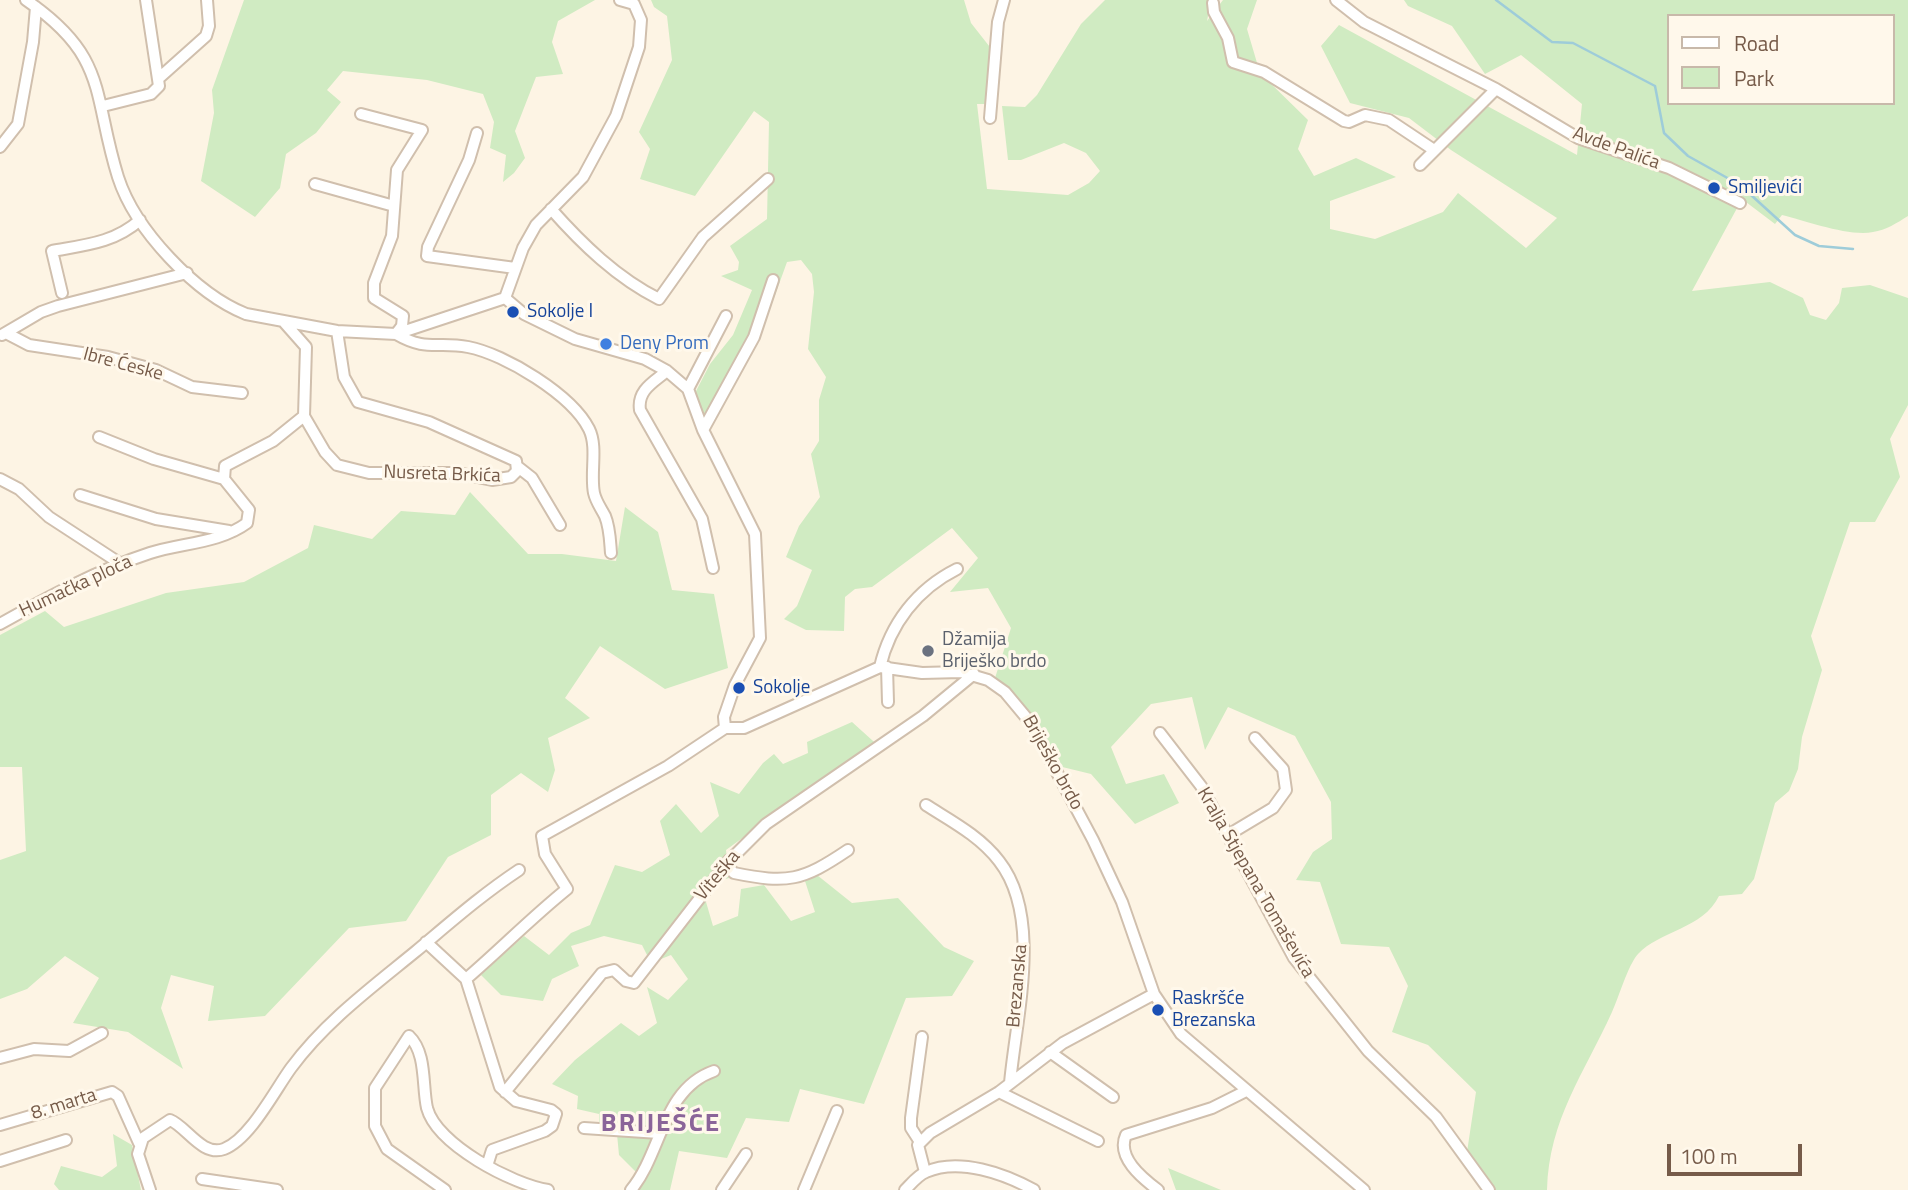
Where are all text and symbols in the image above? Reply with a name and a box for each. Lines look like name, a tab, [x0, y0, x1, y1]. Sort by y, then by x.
legend	[1666, 14, 1894, 105]
text: Road	[1734, 27, 1779, 59]
text: Park	[1734, 62, 1774, 94]
street label: Avde Palića	[1569, 123, 1663, 175]
place label: Smiljevići	[1728, 177, 1802, 199]
marker: Smiljevići	[1706, 180, 1722, 196]
place label: Sokolje I	[527, 301, 593, 323]
marker: Sokolje I	[505, 304, 521, 320]
place label: Deny Prom	[620, 333, 709, 355]
marker: Deny Prom	[598, 336, 614, 352]
street label: Ibre Ćeske	[81, 343, 165, 387]
street label: Nusreta Brkića	[383, 462, 501, 488]
street label: Humačka ploča	[16, 551, 136, 623]
place label: Džamija Briješko brdo	[942, 629, 1046, 673]
marker: Džamija Briješko brdo	[920, 643, 936, 659]
place label: Sokolje	[753, 677, 810, 699]
marker: Sokolje	[731, 680, 747, 696]
street label: Briješko brdo	[1017, 712, 1087, 814]
street label: Kralja Stjepana Tomaševića	[1191, 784, 1319, 982]
street label: Viteška	[690, 846, 746, 906]
street label: Brezanska	[1003, 943, 1033, 1029]
place label: Raskršće Brezanska	[1172, 988, 1255, 1032]
marker: Raskršće Brezanska	[1150, 1002, 1166, 1018]
street label: 8. marta	[29, 1084, 99, 1126]
district label: BRIJEŠĆE	[602, 1109, 720, 1141]
scale bar	[1670, 1130, 1805, 1174]
text: 100 m	[1680, 1140, 1737, 1172]

